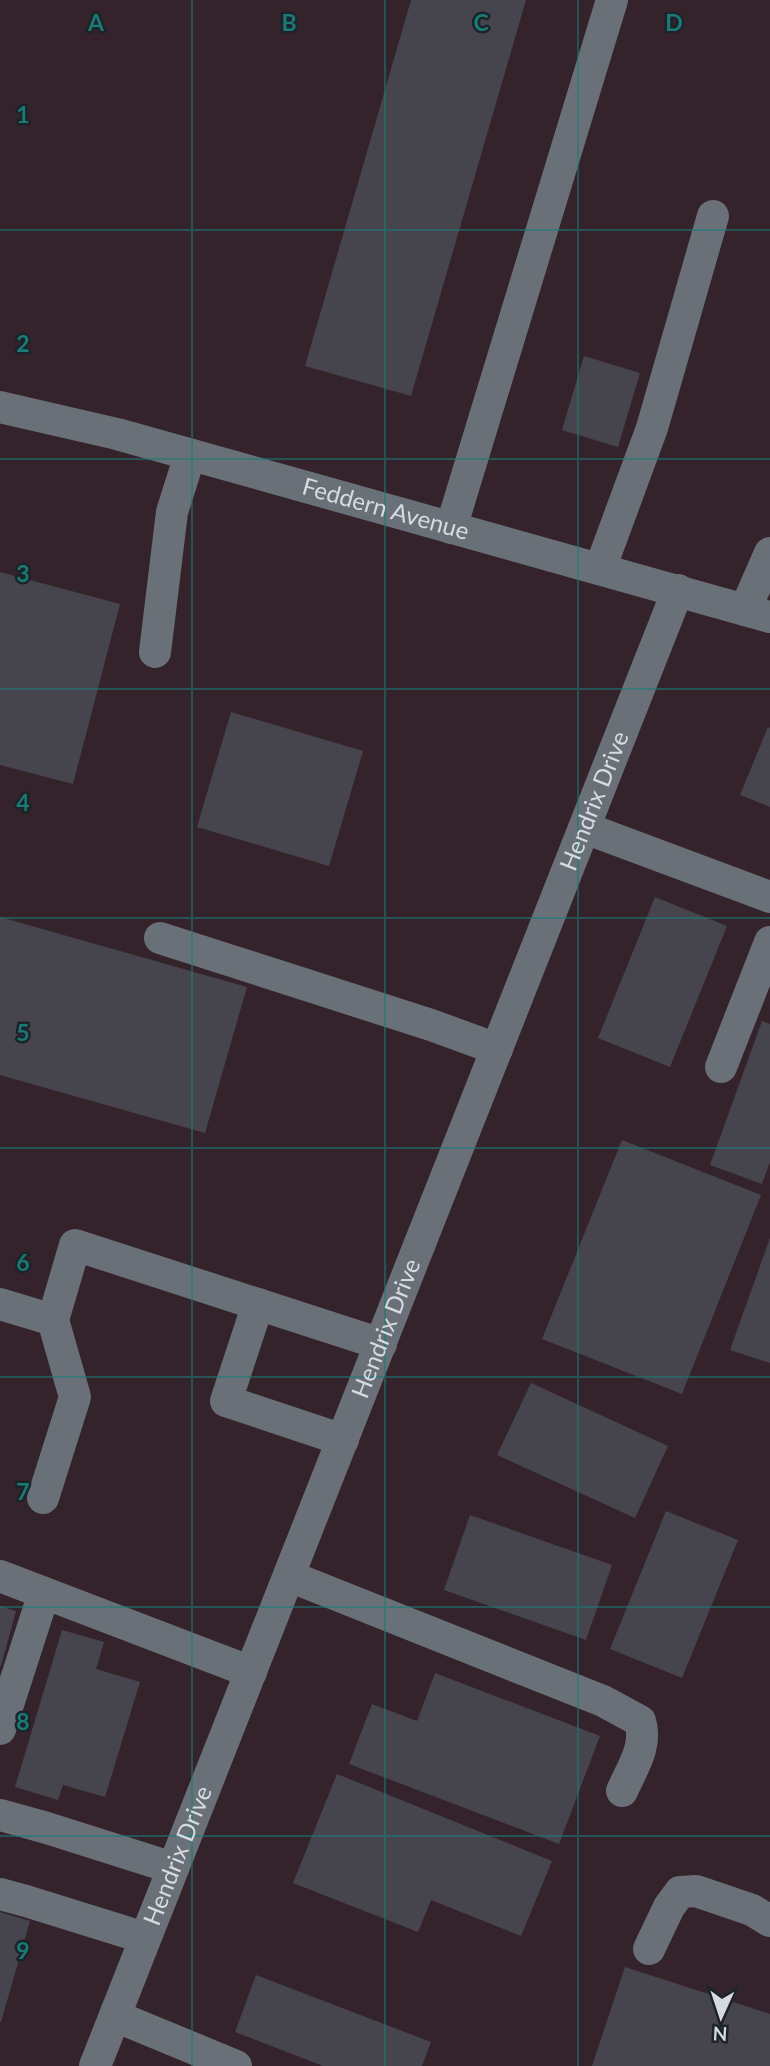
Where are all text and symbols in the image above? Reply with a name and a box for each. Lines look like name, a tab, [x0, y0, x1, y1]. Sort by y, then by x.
text: A	[87, 8, 105, 36]
text: B	[281, 8, 297, 36]
text: C	[473, 8, 489, 36]
text: D	[665, 8, 683, 36]
text: 1	[16, 100, 30, 128]
text: 2	[16, 329, 30, 357]
street label: Feddern Avenue	[299, 471, 473, 545]
text: 3	[16, 559, 30, 587]
street label: Hendrix Drive	[553, 727, 634, 874]
text: 4	[16, 788, 30, 816]
text: 5	[16, 1018, 30, 1046]
text: 6	[16, 1248, 30, 1276]
street label: Hendrix Drive	[344, 1254, 425, 1402]
text: 7	[16, 1477, 30, 1505]
text: 8	[16, 1707, 30, 1735]
street label: Hendrix Drive	[136, 1781, 217, 1929]
text: 9	[16, 1936, 30, 1964]
north arrow	[686, 1982, 756, 2052]
text: N	[712, 2023, 728, 2046]

